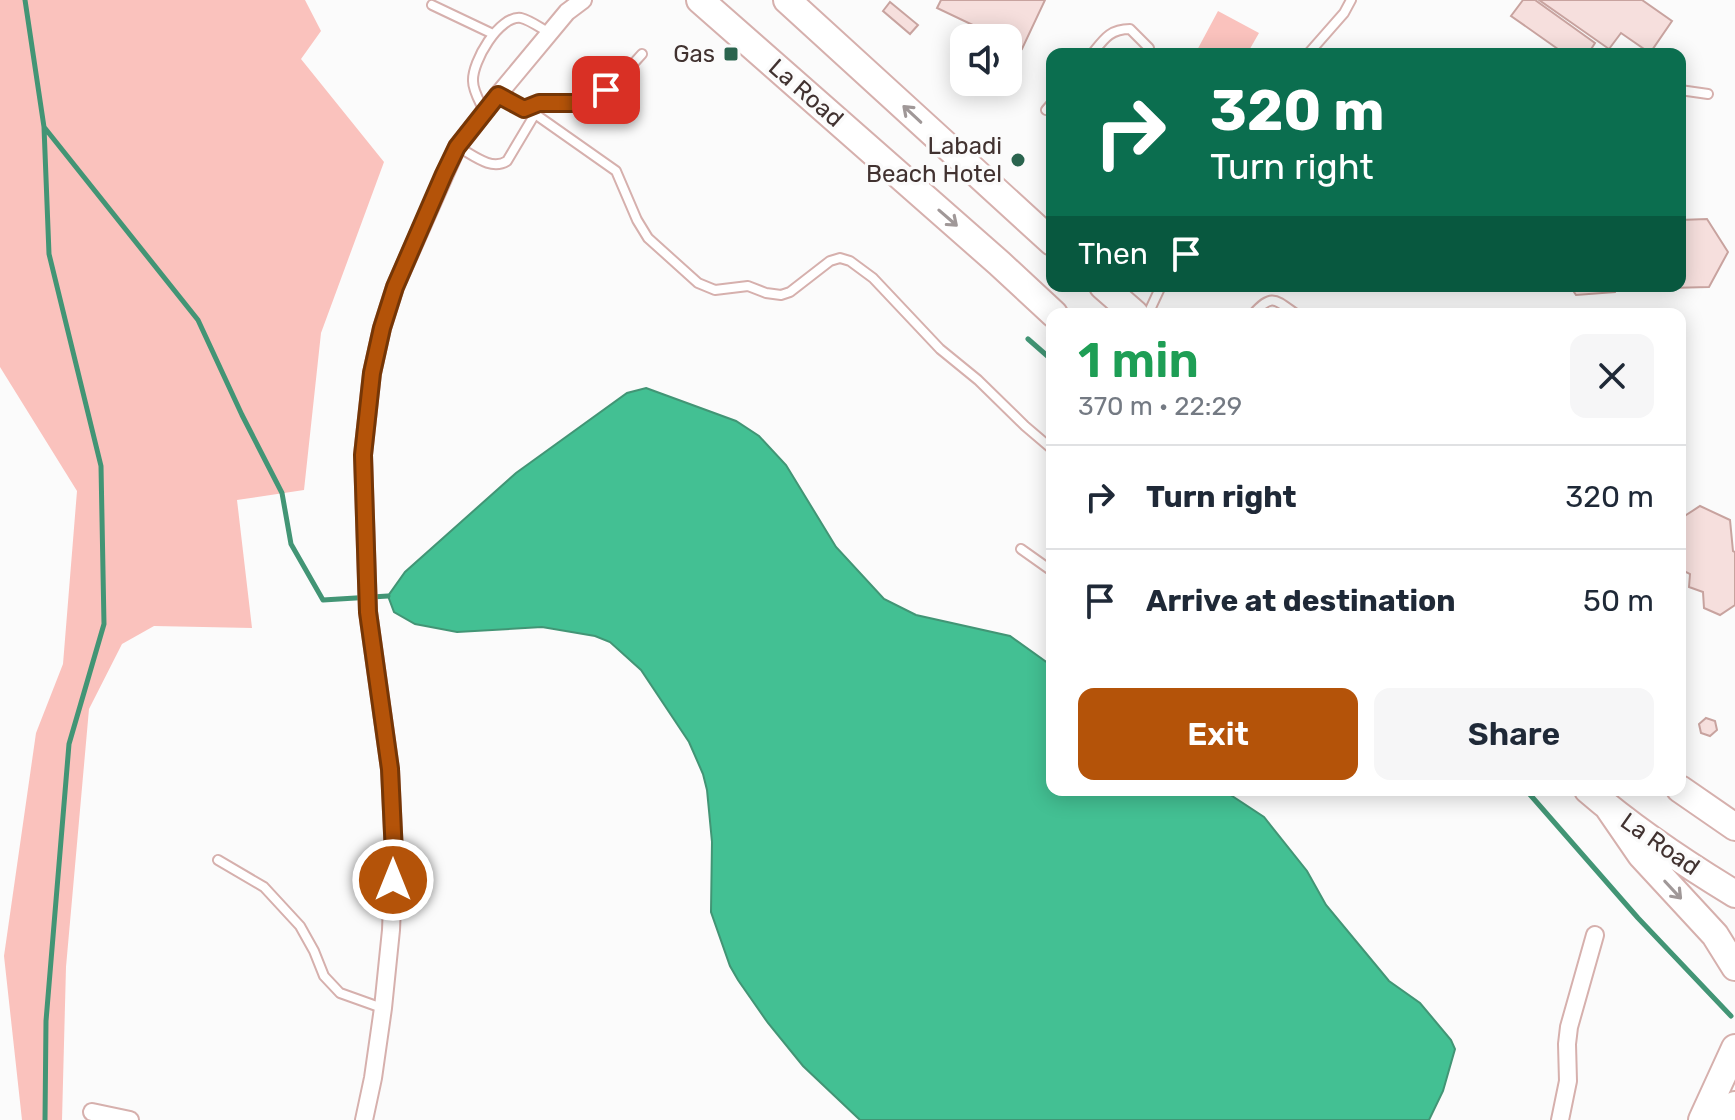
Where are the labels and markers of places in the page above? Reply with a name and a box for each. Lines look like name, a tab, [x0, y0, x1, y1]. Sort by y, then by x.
place label: Gas	[673, 40, 715, 68]
marker: Gas	[722, 45, 740, 63]
pin	[572, 56, 640, 124]
place label: Labadi Beach Hotel	[866, 132, 1002, 188]
marker: Labadi Beach Hotel	[1009, 151, 1027, 169]

